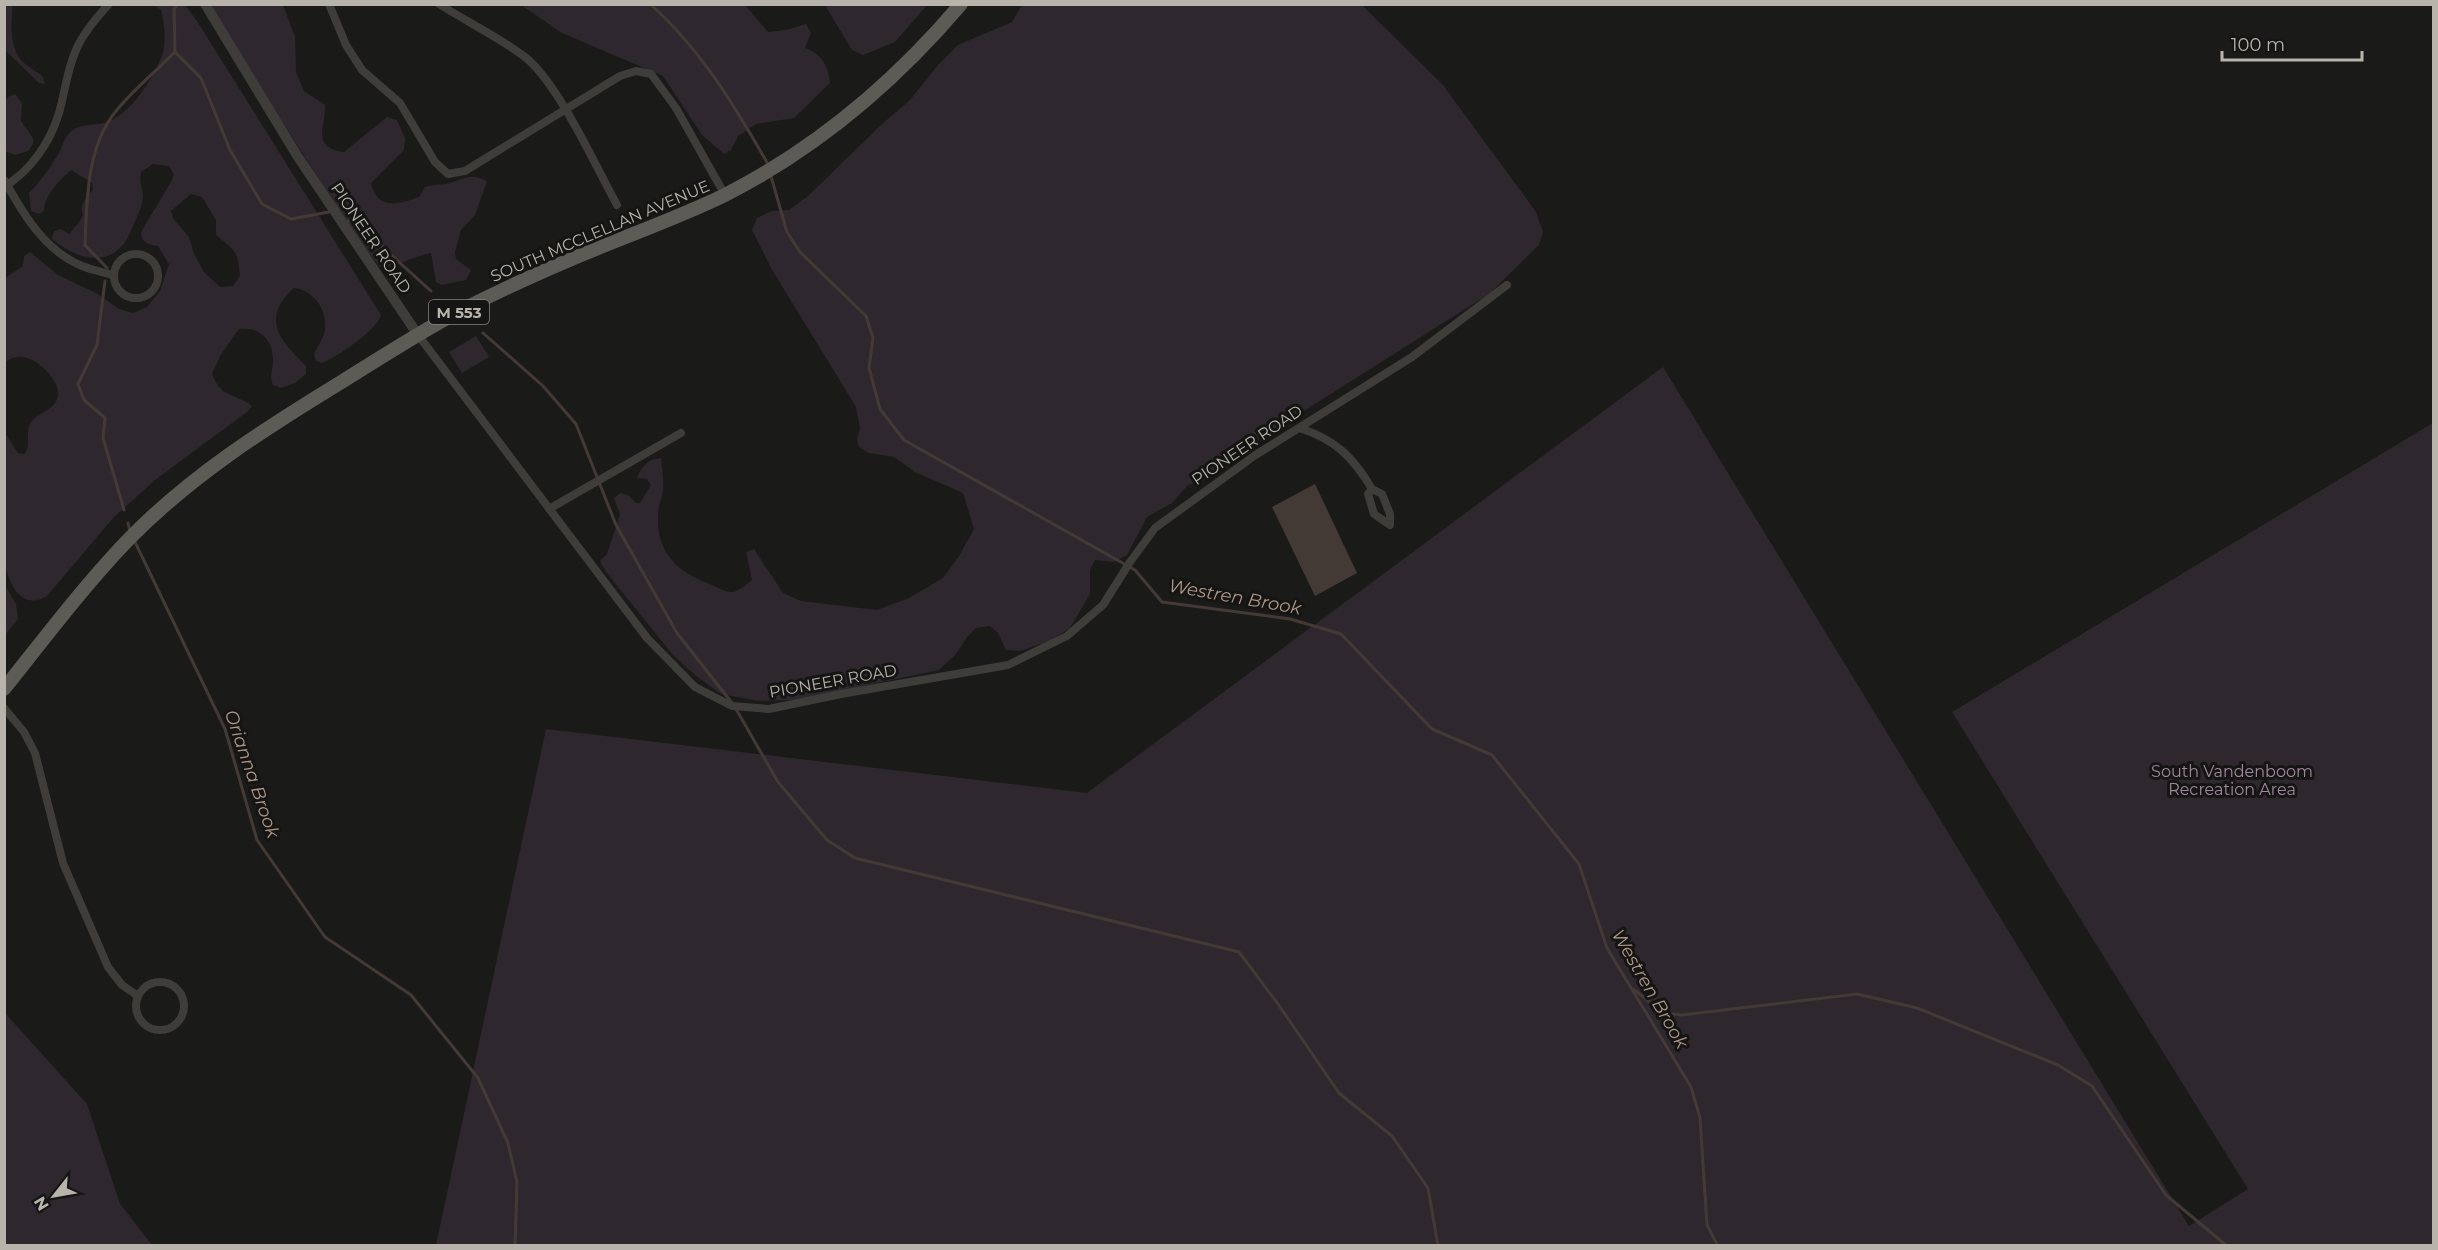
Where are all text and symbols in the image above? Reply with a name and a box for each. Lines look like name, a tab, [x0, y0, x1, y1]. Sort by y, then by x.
scale bar	[2222, 24, 2362, 62]
text: 100 m	[2231, 34, 2285, 56]
street label: SOUTH MCCLELLAN AVENUE	[488, 176, 712, 286]
street label: PIONEER ROAD	[327, 179, 415, 297]
road number: M 553	[429, 300, 489, 324]
street label: PIONEER ROAD	[1188, 401, 1306, 489]
water label: Westren Brook	[1167, 575, 1304, 620]
street label: PIONEER ROAD	[768, 660, 898, 702]
water label: Orianna Brook	[220, 707, 285, 842]
park label: South Vandenboom Recreation Area	[2151, 762, 2313, 799]
water label: Westren Brook	[1607, 925, 1694, 1054]
north arrow	[24, 1166, 84, 1226]
text: N	[30, 1193, 53, 1214]

